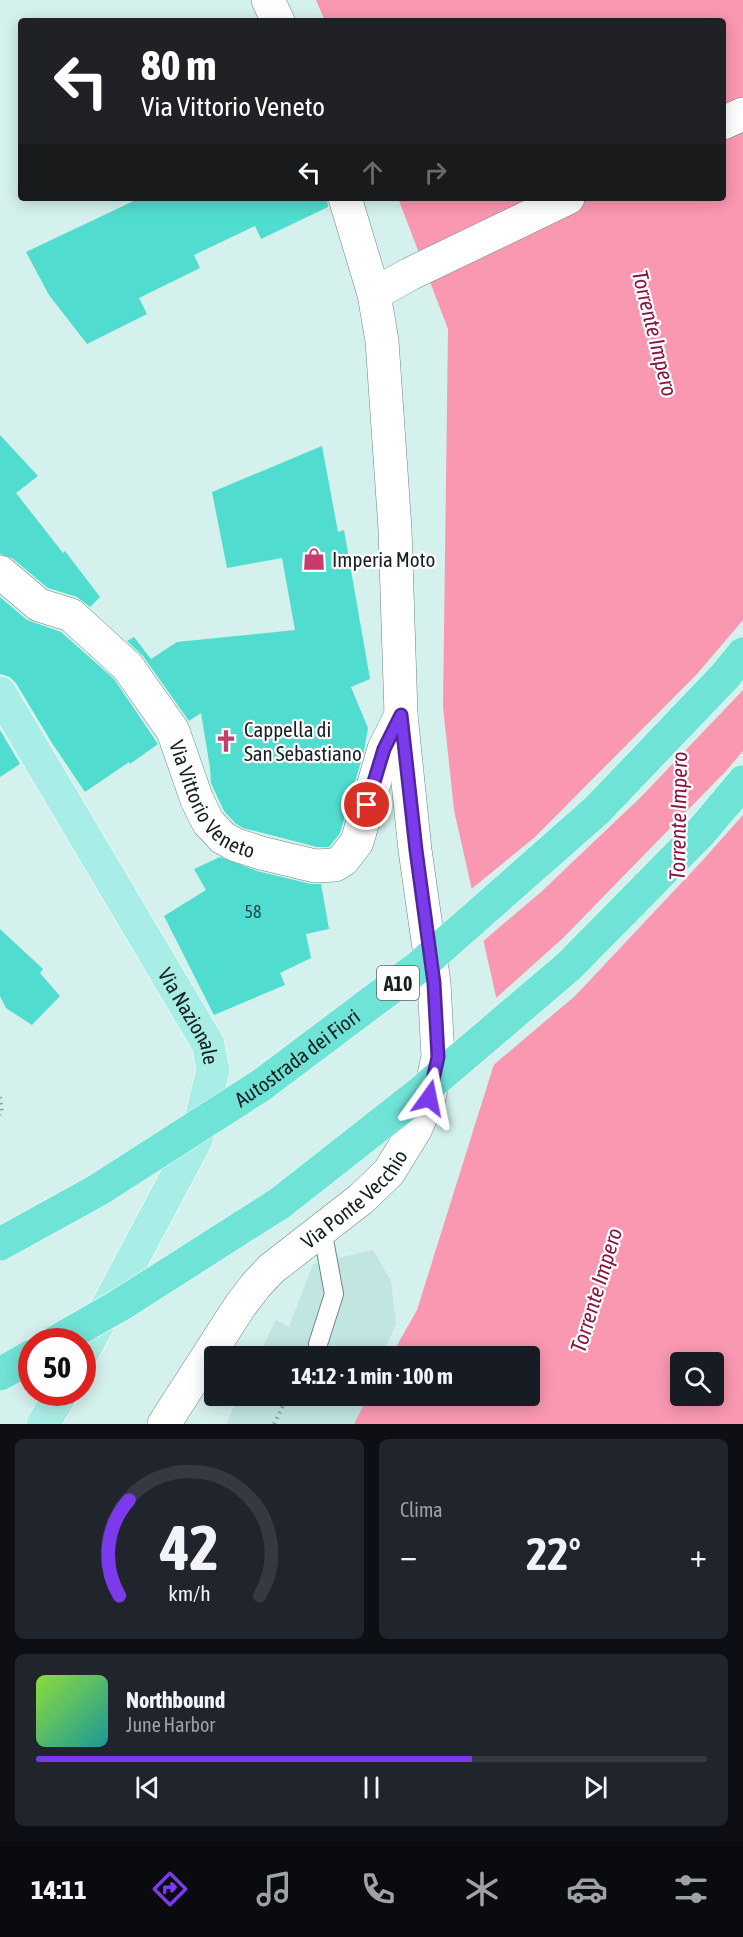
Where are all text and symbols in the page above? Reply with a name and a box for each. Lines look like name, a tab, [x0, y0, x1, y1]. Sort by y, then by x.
text: 80 m	[141, 41, 216, 89]
icon: left	[42, 42, 120, 120]
text: Via Vittorio Veneto	[141, 91, 325, 122]
icon: left	[293, 156, 326, 189]
icon: ahead	[356, 156, 389, 189]
icon: right	[419, 156, 452, 189]
water label: Torrente Impero	[627, 267, 683, 399]
shop icon: Imperia Moto	[301, 546, 327, 572]
place label: Imperia Moto	[332, 547, 435, 571]
place label: Cappella di San Sebastiano	[244, 717, 362, 765]
church icon: Cappella di San Sebastiano	[213, 728, 239, 754]
street label: Via Vittorio Veneto	[165, 737, 258, 862]
water label: Torrente Impero	[664, 751, 692, 881]
pin	[341, 779, 392, 830]
icon: arrive	[350, 788, 383, 821]
house number: 58	[245, 901, 261, 922]
street label: Via Nazionale	[154, 963, 224, 1066]
road number: A10	[377, 966, 419, 1000]
street label: Autostrada dei Fiori	[230, 1004, 364, 1111]
position arrow	[397, 1066, 461, 1130]
street label: Via Ponte Vecchio	[296, 1145, 412, 1253]
water label: Torrente Impero	[565, 1225, 627, 1355]
speed limit sign: 50	[18, 1328, 96, 1406]
map controls	[670, 1352, 724, 1406]
button: search	[670, 1352, 724, 1406]
text: 14:12 · 1 min · 100 m	[291, 1363, 453, 1389]
text: Clima	[400, 1498, 443, 1521]
text: 42	[159, 1512, 219, 1583]
text: 22°	[526, 1528, 581, 1580]
text: −	[400, 1536, 417, 1574]
text: +	[690, 1536, 707, 1574]
text: km/h	[168, 1581, 211, 1606]
text: Northbound	[126, 1687, 225, 1713]
text: June Harbor	[126, 1713, 215, 1736]
icon: previous	[131, 1771, 164, 1804]
icon: pause	[355, 1771, 388, 1804]
icon: next	[579, 1771, 612, 1804]
icon: directions	[149, 1868, 191, 1910]
icon: music	[253, 1868, 295, 1910]
icon: phone	[357, 1868, 399, 1910]
icon: climate	[461, 1868, 503, 1910]
icon: car	[566, 1868, 608, 1910]
icon: filters	[670, 1868, 712, 1910]
text: 14:11	[31, 1874, 87, 1905]

